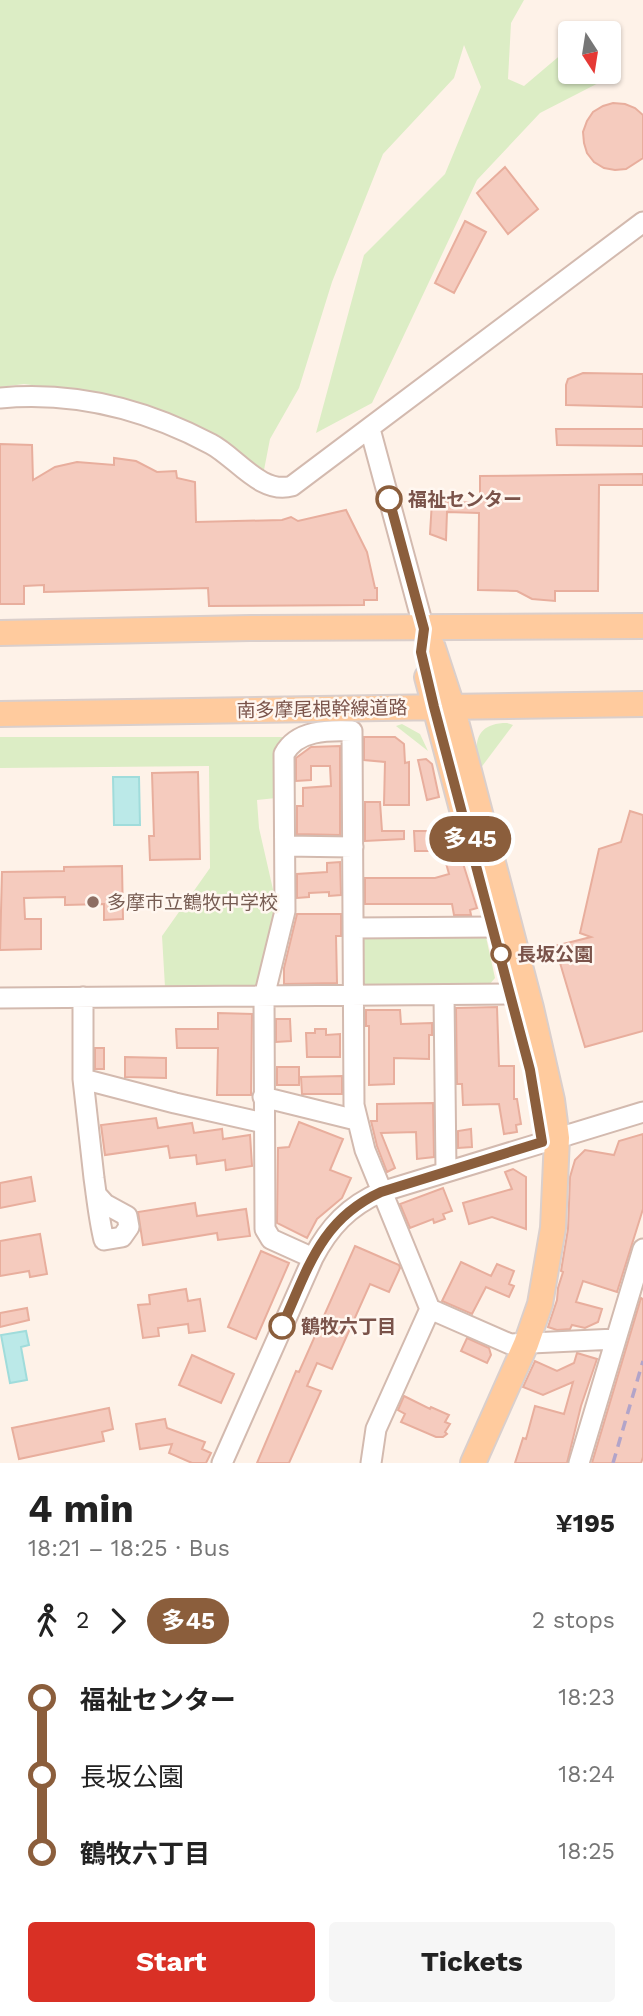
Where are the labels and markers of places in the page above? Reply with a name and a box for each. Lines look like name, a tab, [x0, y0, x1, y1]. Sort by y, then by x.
marker: 福祉センター	[376, 486, 402, 512]
place label: 福祉センター	[408, 488, 522, 511]
place label: 多摩市立鶴牧中学校	[107, 891, 278, 914]
marker: 多摩市立鶴牧中学校	[85, 894, 101, 910]
place label: 長坂公園	[517, 943, 593, 966]
marker: 長坂公園	[491, 944, 511, 964]
marker: 鶴牧六丁目	[269, 1313, 295, 1339]
place label: 鶴牧六丁目	[301, 1315, 396, 1338]

